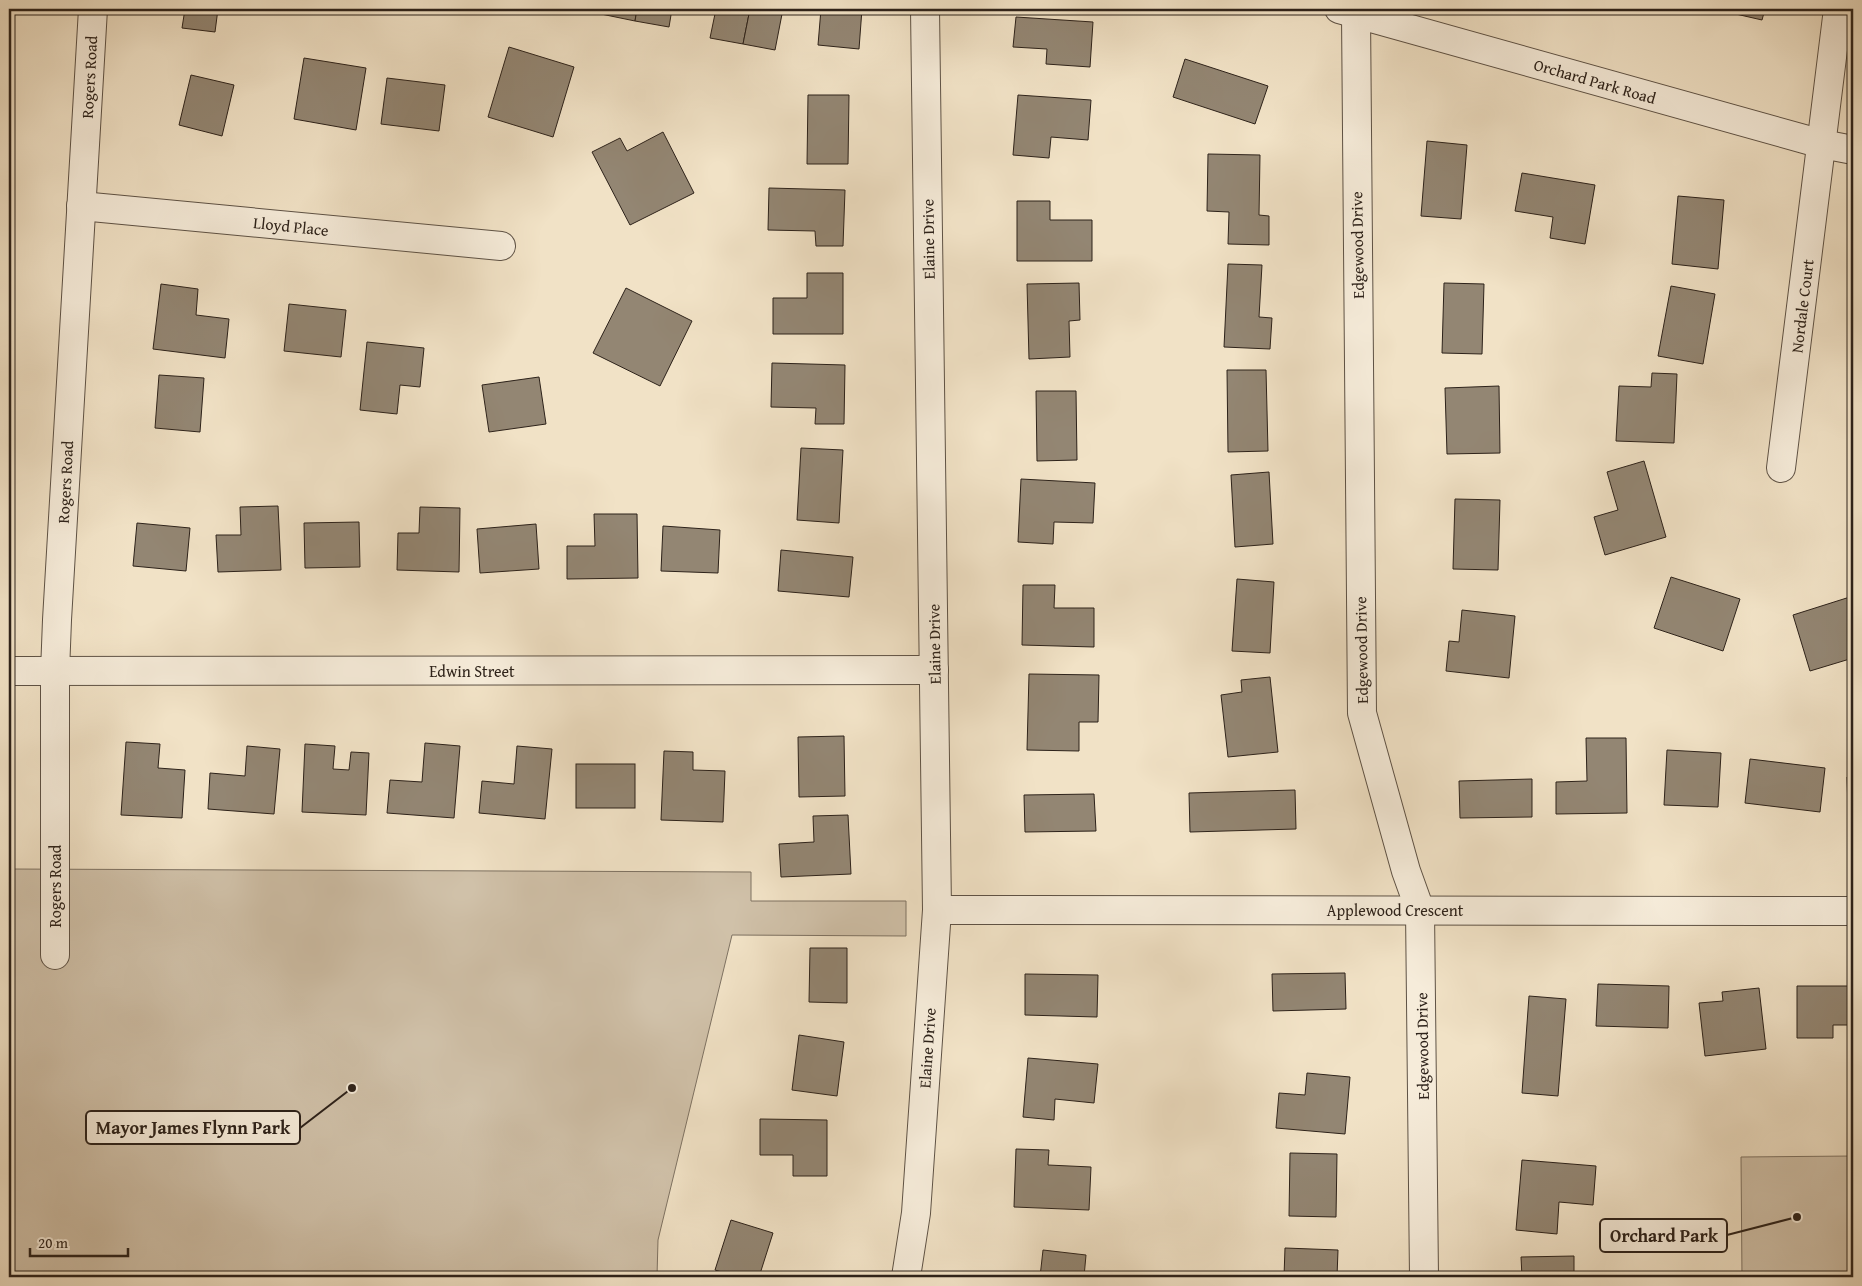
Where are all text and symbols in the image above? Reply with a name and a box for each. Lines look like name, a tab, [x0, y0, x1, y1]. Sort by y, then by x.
street label: Rogers Road	[75, 35, 103, 119]
street label: Orchard Park Road	[1531, 52, 1659, 110]
street label: Edgewood Drive	[1344, 191, 1370, 299]
street label: Elaine Drive	[915, 199, 941, 279]
street label: Lloyd Place	[252, 210, 330, 242]
street label: Nordale Court	[1784, 257, 1820, 354]
street label: Rogers Road	[51, 440, 79, 524]
street label: Edgewood Drive	[1348, 596, 1374, 704]
street label: Elaine Drive	[921, 604, 947, 684]
street label: Edwin Street	[429, 659, 515, 683]
street label: Rogers Road	[43, 844, 67, 927]
street label: Applewood Crescent	[1327, 898, 1464, 922]
street label: Edgewood Drive	[1409, 992, 1435, 1100]
street label: Elaine Drive	[912, 1007, 942, 1089]
callout: Mayor James Flynn Park	[86, 1111, 300, 1144]
text: Mayor James Flynn Park	[96, 1114, 291, 1141]
callout: Orchard Park	[1600, 1219, 1727, 1252]
text: Orchard Park	[1610, 1222, 1719, 1249]
scale bar	[30, 1226, 128, 1258]
text: 20 m	[38, 1232, 69, 1253]

